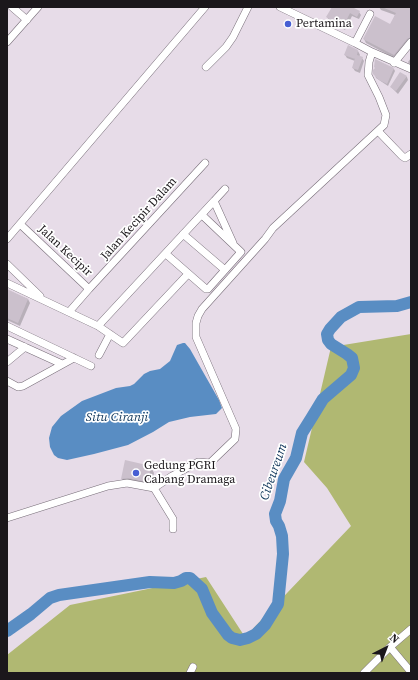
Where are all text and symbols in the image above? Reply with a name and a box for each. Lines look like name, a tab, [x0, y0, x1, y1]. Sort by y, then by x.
place label: Pertamina	[296, 17, 352, 31]
marker: Pertamina	[283, 19, 293, 29]
street label: Jalan Kecipir Dalam	[98, 175, 180, 263]
street label: Jalan Kecipir	[35, 222, 95, 280]
water label: Situ Ciranji	[86, 410, 148, 426]
water label: Cibeureum	[257, 441, 291, 503]
place label: Gedung PGRI Cabang Dramaga	[144, 459, 235, 487]
marker: Gedung PGRI Cabang Dramaga	[131, 468, 141, 478]
north arrow	[366, 628, 406, 668]
text: N	[386, 630, 402, 647]

